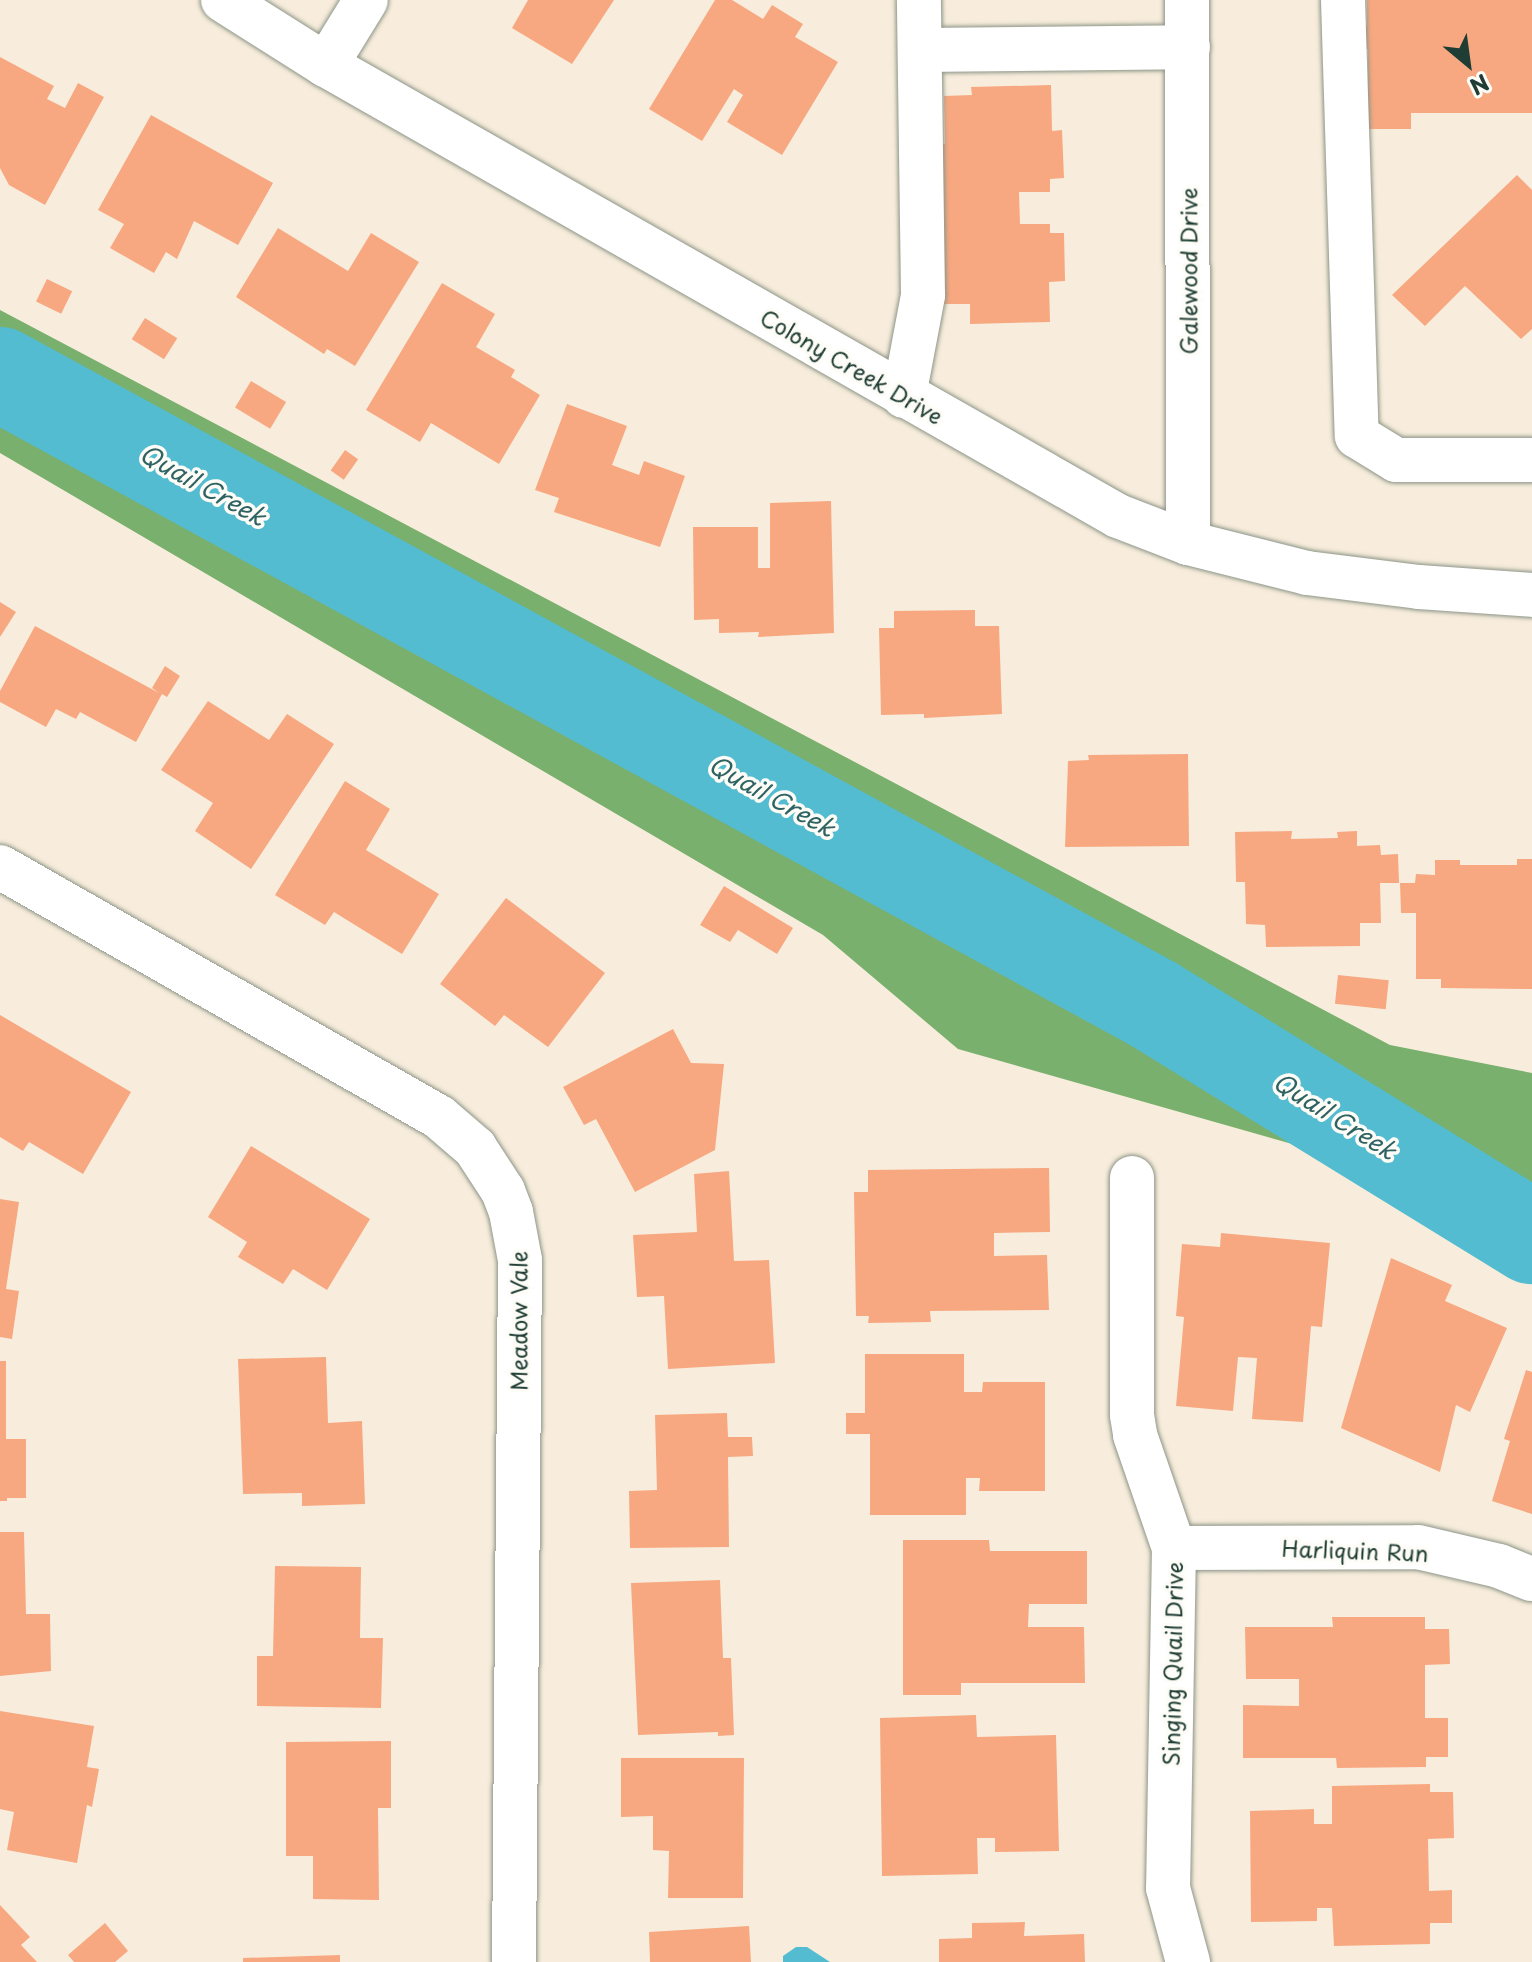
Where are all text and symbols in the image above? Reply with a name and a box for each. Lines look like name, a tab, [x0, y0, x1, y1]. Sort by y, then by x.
north arrow	[1428, 24, 1508, 104]
text: N	[1464, 67, 1496, 104]
street label: Galewood Drive	[1175, 187, 1201, 355]
street label: Colony Creek Drive	[756, 303, 948, 429]
water label: Quail Creek	[134, 438, 272, 532]
water label: Quail Creek	[703, 749, 841, 843]
water label: Quail Creek	[1268, 1066, 1402, 1166]
street label: Meadow Vale	[505, 1251, 531, 1391]
street label: Harliquin Run	[1281, 1534, 1429, 1566]
street label: Singing Quail Drive	[1157, 1560, 1187, 1768]

